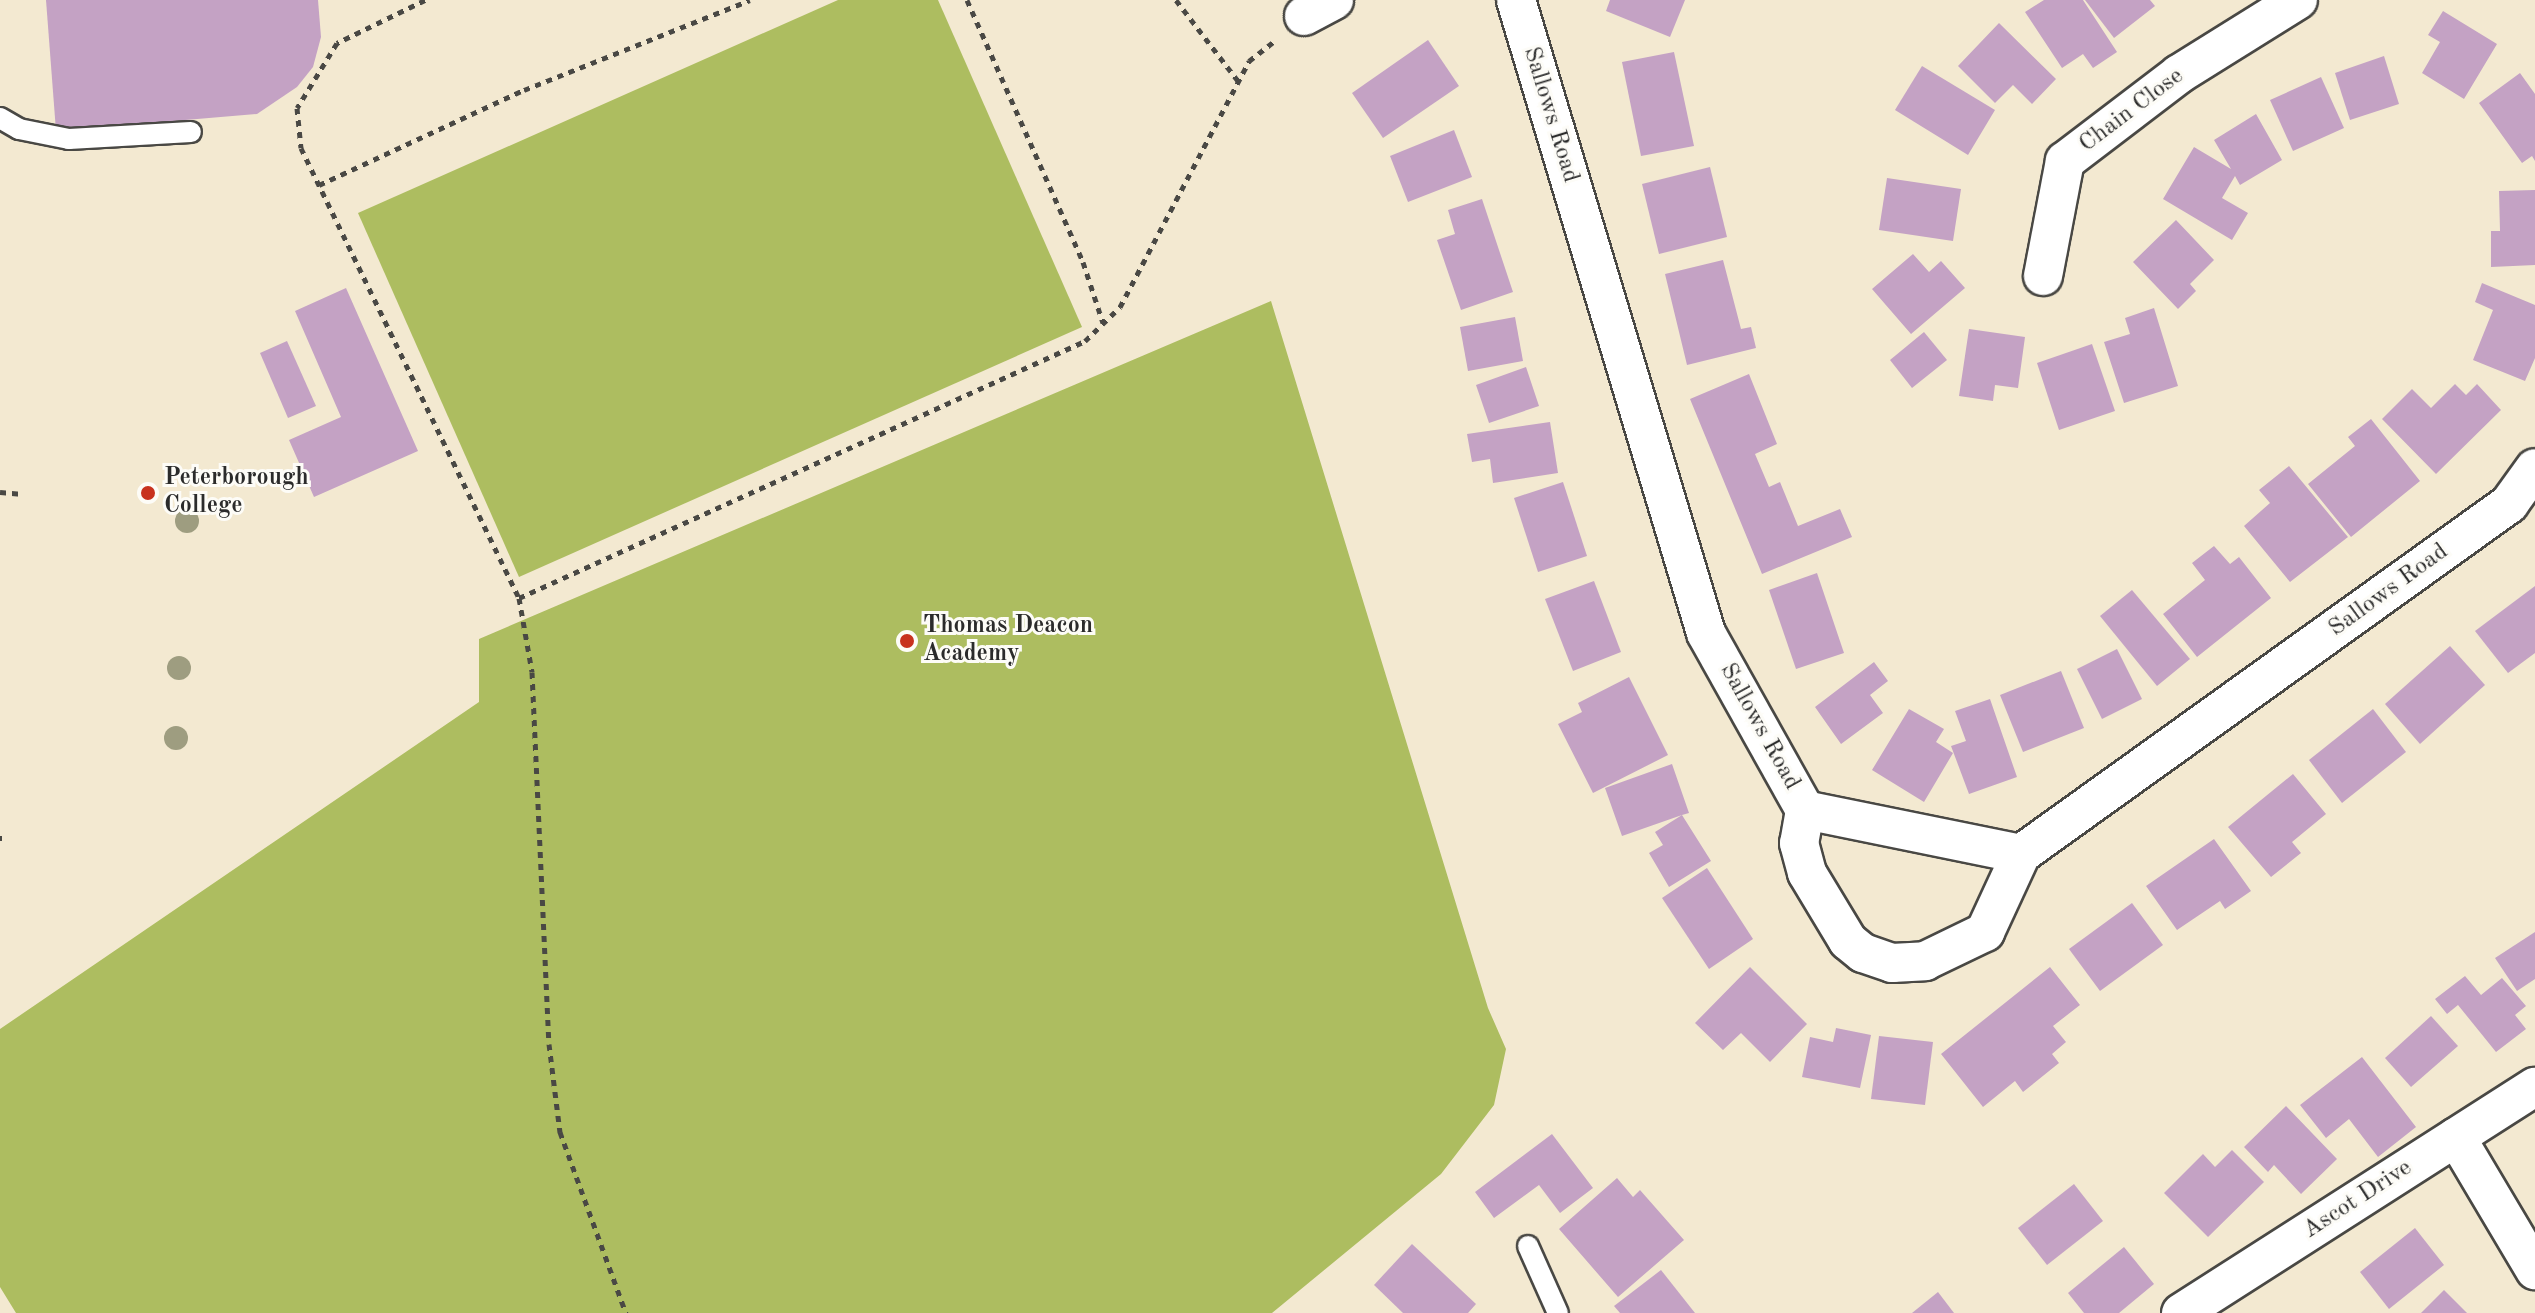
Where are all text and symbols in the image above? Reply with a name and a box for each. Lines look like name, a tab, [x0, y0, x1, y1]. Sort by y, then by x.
street label: Sallows Road	[1516, 44, 1584, 186]
street label: Chain Close	[2074, 62, 2190, 160]
place label: Peterborough College	[164, 465, 309, 521]
marker: Peterborough College	[139, 484, 157, 502]
street label: Sallows Road	[2324, 538, 2454, 644]
place label: Thomas Deacon Academy	[923, 613, 1093, 669]
marker: Thomas Deacon Academy	[898, 632, 916, 650]
street label: Sallows Road	[1712, 659, 1806, 795]
street label: Ascot Drive	[2298, 1154, 2418, 1246]

